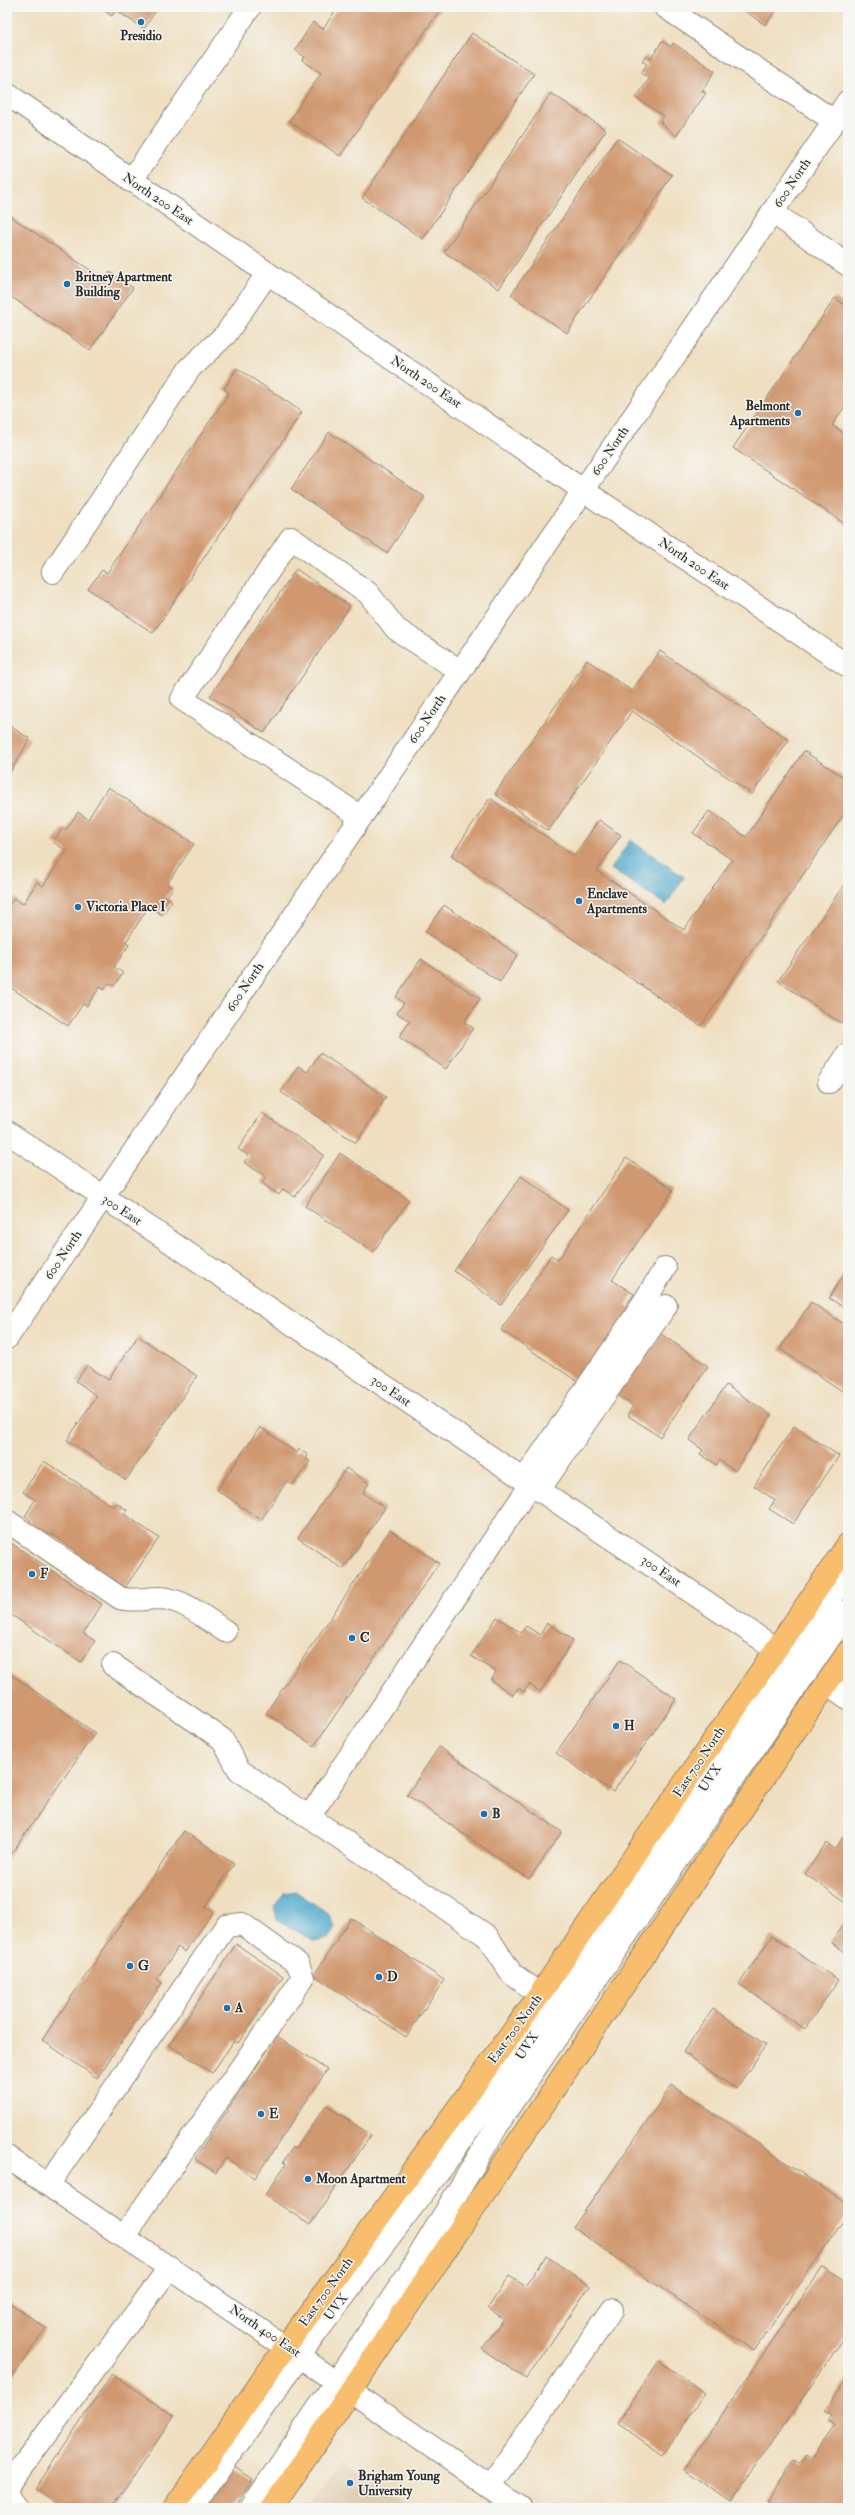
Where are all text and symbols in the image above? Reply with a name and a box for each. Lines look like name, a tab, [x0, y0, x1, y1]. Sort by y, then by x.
marker: Presidio	[136, 17, 146, 27]
place label: Presidio	[120, 28, 163, 44]
street label: 600 North	[770, 155, 814, 211]
street label: North 200 East	[119, 169, 197, 229]
place label: Britney Apartment Building	[75, 269, 173, 301]
marker: Britney Apartment Building	[62, 279, 72, 289]
street label: North 200 East	[387, 352, 465, 412]
place label: Belmont Apartments	[729, 398, 791, 430]
marker: Belmont Apartments	[793, 408, 803, 418]
street label: 600 North	[588, 423, 632, 479]
street label: North 200 East	[655, 534, 733, 594]
street label: 600 North	[405, 691, 449, 747]
place label: Enclave Apartments	[586, 886, 648, 918]
marker: Enclave Apartments	[574, 896, 584, 906]
place label: Victoria Place I	[85, 899, 166, 915]
marker: Victoria Place I	[73, 902, 83, 912]
street label: 600 North	[223, 959, 267, 1015]
street label: 300 East	[99, 1191, 145, 1229]
street label: 600 North	[41, 1227, 85, 1283]
street label: 300 East	[368, 1372, 414, 1410]
street label: 300 East	[638, 1552, 684, 1590]
place label: F	[40, 1566, 49, 1582]
marker: F	[27, 1569, 37, 1579]
place label: C	[360, 1630, 370, 1646]
marker: C	[347, 1633, 357, 1643]
place label: H	[624, 1718, 635, 1734]
marker: H	[611, 1721, 621, 1731]
street label: East 700 North	[670, 1724, 729, 1800]
street label: UVX	[695, 1761, 725, 1795]
place label: B	[492, 1806, 501, 1822]
marker: B	[479, 1809, 489, 1819]
place label: G	[138, 1958, 149, 1974]
marker: G	[125, 1961, 135, 1971]
place label: D	[387, 1969, 398, 1985]
marker: D	[374, 1972, 384, 1982]
street label: East 700 North	[485, 1991, 546, 2067]
place label: A	[234, 2000, 244, 2016]
marker: A	[222, 2003, 232, 2013]
street label: UVX	[512, 2029, 542, 2063]
place label: E	[269, 2106, 279, 2122]
marker: E	[256, 2109, 266, 2119]
place label: Moon Apartment	[315, 2171, 407, 2188]
marker: Moon Apartment	[303, 2174, 313, 2184]
street label: East 700 North	[296, 2254, 357, 2330]
street label: UVX	[320, 2290, 352, 2324]
street label: North 400 East	[226, 2301, 304, 2361]
place label: Brigham Young University	[358, 2468, 440, 2500]
marker: Brigham Young University	[345, 2478, 355, 2488]

